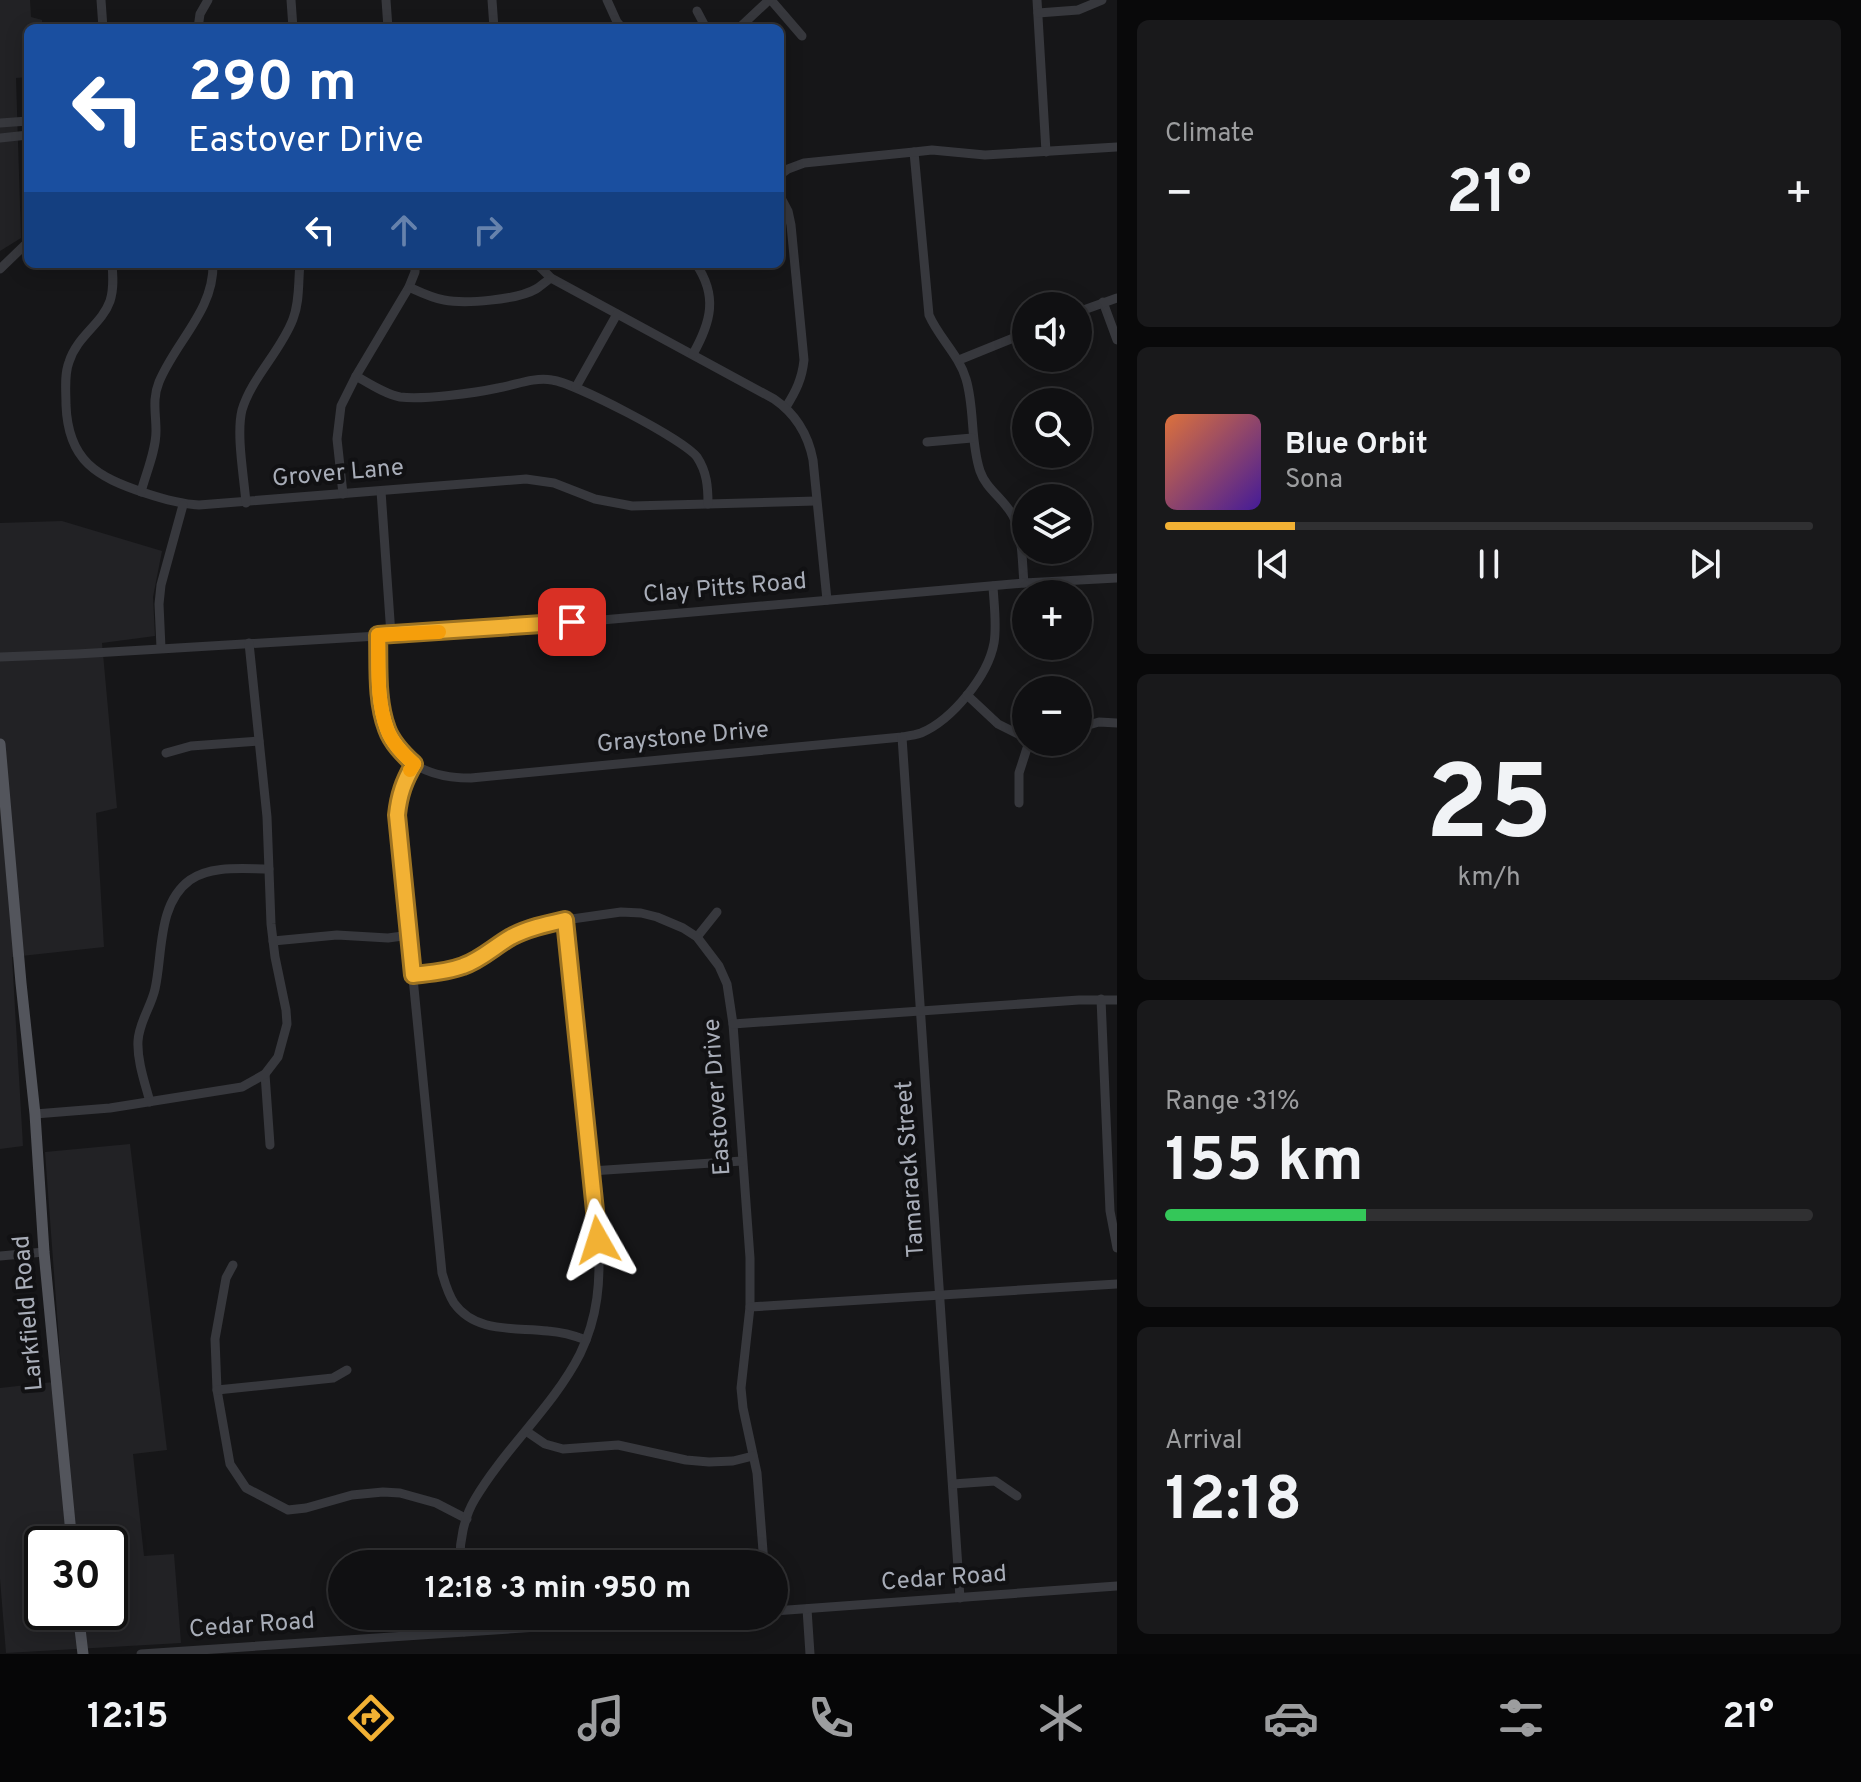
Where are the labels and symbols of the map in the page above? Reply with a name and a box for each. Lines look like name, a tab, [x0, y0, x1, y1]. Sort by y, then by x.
street label: Grover Lane	[271, 453, 405, 495]
street label: Clay Pitts Road	[642, 567, 808, 611]
pin	[538, 588, 606, 656]
street label: Graystone Drive	[596, 716, 770, 760]
street label: Eastover Drive	[698, 1018, 738, 1176]
street label: Tamarack Street	[890, 1080, 932, 1258]
position arrow	[556, 1198, 640, 1282]
street label: Larkfield Road	[7, 1234, 51, 1392]
speed limit sign: 30	[24, 1526, 128, 1630]
street label: Cedar Road	[880, 1560, 1008, 1598]
street label: Cedar Road	[188, 1607, 316, 1645]

